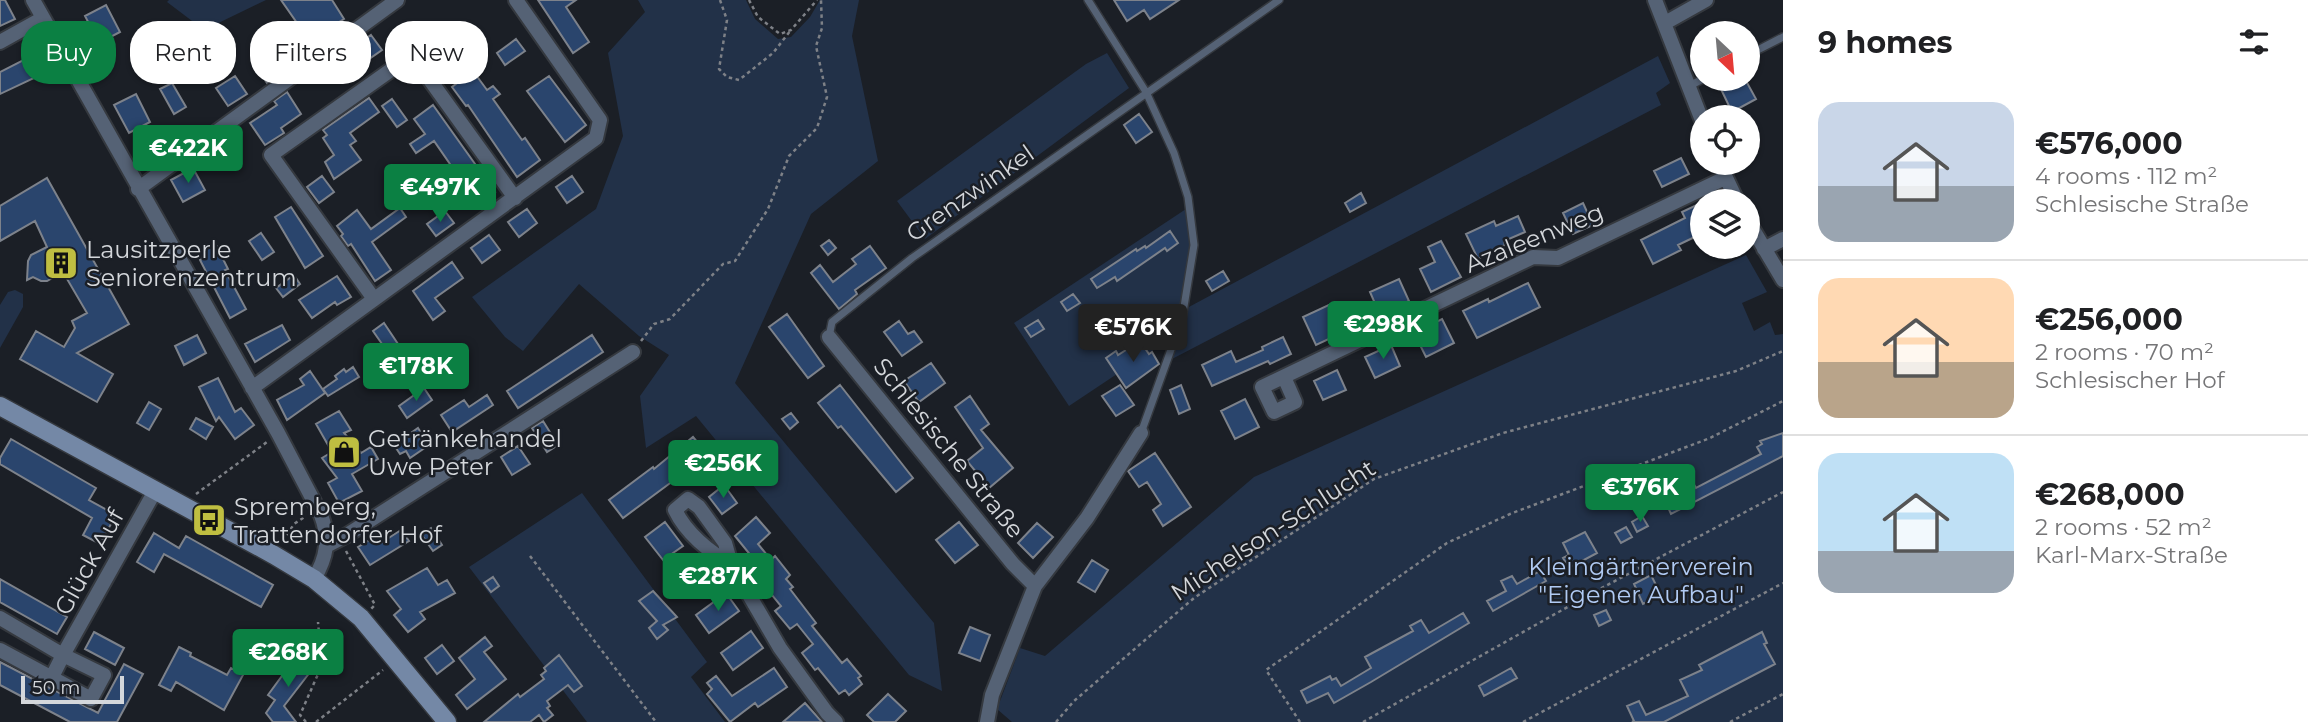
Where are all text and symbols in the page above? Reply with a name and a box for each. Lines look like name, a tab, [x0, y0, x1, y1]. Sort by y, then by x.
chip: Buy	[21, 21, 116, 84]
chip: Rent	[130, 21, 236, 84]
chip: Filters	[250, 21, 371, 84]
chip: New	[385, 21, 488, 84]
north arrow	[1690, 21, 1760, 91]
map controls	[1690, 21, 1760, 259]
icon: filters	[2235, 23, 2273, 61]
text: 9 homes	[1818, 24, 1953, 61]
button: locate	[1690, 105, 1760, 175]
pin: €422K	[139, 125, 237, 185]
text: €576,000	[2035, 125, 2183, 162]
icon: home	[1874, 130, 1958, 214]
text: €422K	[149, 134, 227, 162]
street label: Grenzwinkel	[901, 138, 1039, 248]
text: 4 rooms · 112 m²	[2035, 162, 2217, 190]
pin: €497K	[391, 164, 489, 224]
text: €497K	[400, 173, 480, 201]
button: layers	[1690, 189, 1760, 259]
text: Schlesische Straße	[2035, 190, 2249, 218]
street label: Azaleenweg	[1461, 197, 1607, 279]
place label: Lausitzperle Seniorenzentrum	[86, 235, 297, 292]
building icon: Lausitzperle Seniorenzentrum	[42, 244, 80, 282]
text: €256,000	[2035, 301, 2183, 338]
pin: €298K	[1334, 302, 1432, 361]
pin: €576K	[1084, 304, 1182, 364]
icon: home	[1874, 306, 1958, 390]
text: €298K	[1344, 310, 1423, 338]
text: €576K	[1094, 313, 1172, 341]
text: 2 rooms · 70 m²	[2035, 338, 2214, 366]
pin: €178K	[367, 344, 465, 403]
text: €178K	[379, 352, 453, 380]
street label: Schlesische Straße	[867, 352, 1031, 544]
text: Schlesischer Hof	[2035, 366, 2225, 394]
place label: Getränkehandel Uwe Peter	[368, 424, 562, 481]
shop icon: Getränkehandel Uwe Peter	[325, 433, 363, 471]
pin: €256K	[674, 440, 772, 500]
text: €256K	[684, 449, 762, 477]
street label: Michelson-Schlucht	[1165, 453, 1381, 607]
pin: €376K	[1591, 464, 1689, 524]
text: €376K	[1601, 473, 1679, 501]
text: €268,000	[2035, 476, 2185, 513]
icon: home	[1874, 481, 1958, 565]
place label: Spremberg, Trattendorfer Hof	[234, 492, 443, 549]
bus stop icon: Spremberg, Trattendorfer Hof	[190, 501, 228, 539]
street label: Glück Auf	[48, 503, 130, 620]
text: 2 rooms · 52 m²	[2035, 513, 2212, 541]
text: Karl-Marx-Straße	[2035, 541, 2228, 569]
park label: Kleingärtnerverein "Eigener Aufbau"	[1528, 552, 1754, 609]
pin: €287K	[669, 554, 767, 613]
text: €287K	[679, 562, 757, 590]
pin: €268K	[239, 630, 337, 689]
text: €268K	[249, 638, 328, 666]
scale bar	[21, 673, 124, 705]
text: 50 m	[32, 676, 80, 699]

